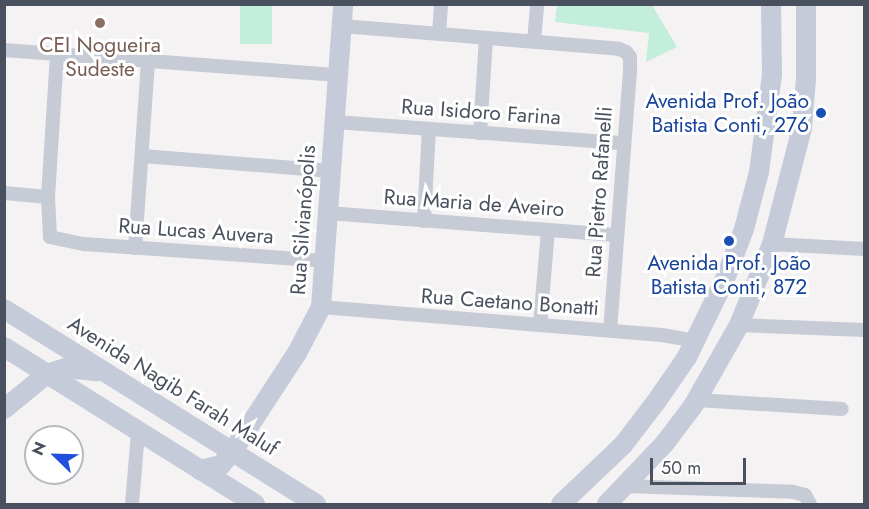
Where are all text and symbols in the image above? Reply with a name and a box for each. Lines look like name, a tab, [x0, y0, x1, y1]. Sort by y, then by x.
marker: CEI Nogueira Sudeste	[93, 16, 107, 30]
place label: CEI Nogueira Sudeste	[39, 32, 161, 82]
place label: Avenida Prof. João Batista Conti, 276	[645, 88, 809, 138]
street label: Rua Isidoro Farina	[400, 94, 562, 130]
street label: Rua Pietro Rafanelli	[580, 106, 618, 278]
marker: Avenida Prof. João Batista Conti, 276	[814, 106, 828, 120]
street label: Rua Silvianópolis	[285, 144, 321, 296]
street label: Rua Maria de Aveiro	[383, 184, 565, 222]
street label: Rua Lucas Auvera	[117, 213, 275, 249]
marker: Avenida Prof. João Batista Conti, 872	[722, 234, 736, 248]
place label: Avenida Prof. João Batista Conti, 872	[647, 250, 811, 300]
street label: Rua Caetano Bonatti	[420, 283, 600, 321]
street label: Avenida Nagib Farah Maluf	[63, 311, 283, 461]
north arrow	[24, 425, 84, 485]
text: N	[26, 438, 52, 459]
scale bar	[653, 446, 749, 484]
text: 50 m	[661, 455, 701, 481]

